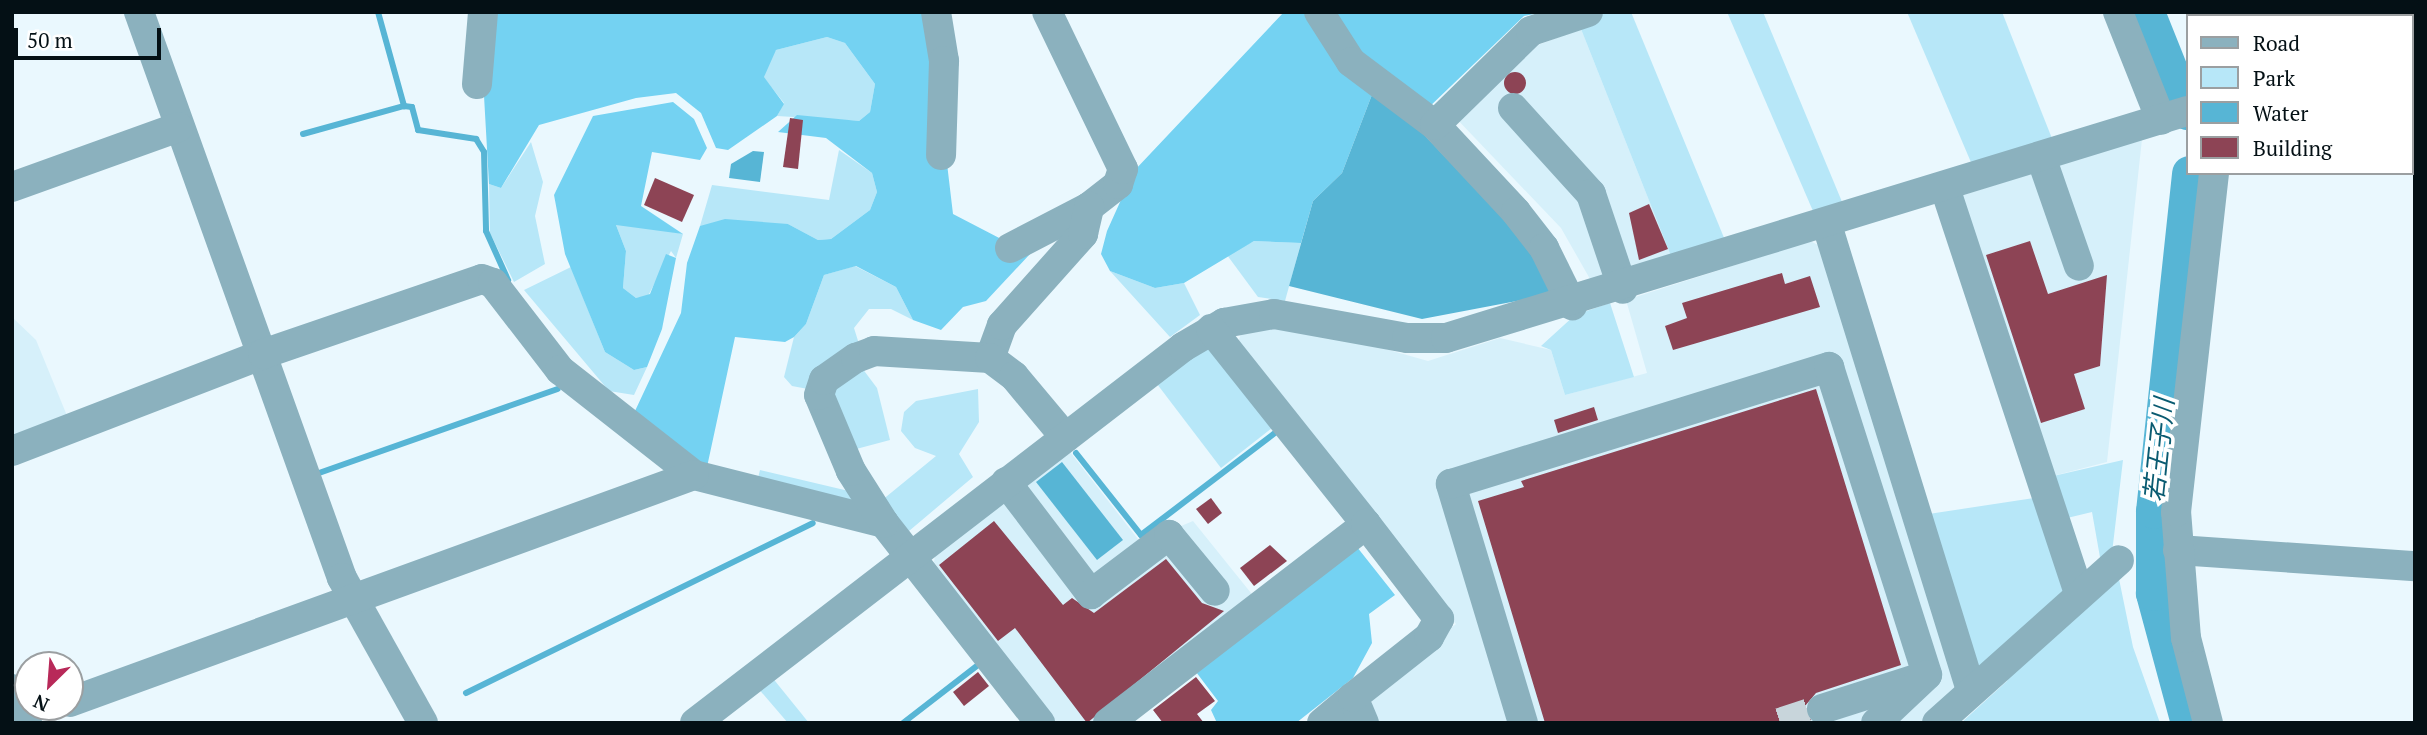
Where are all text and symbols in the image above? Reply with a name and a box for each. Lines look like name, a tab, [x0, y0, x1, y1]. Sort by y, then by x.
scale bar	[18, 14, 164, 58]
legend	[2186, 14, 2413, 175]
text: 50 m	[27, 26, 73, 54]
text: Road	[2253, 29, 2300, 57]
text: Park	[2253, 64, 2295, 92]
text: Water	[2253, 99, 2308, 127]
text: Building	[2253, 134, 2332, 162]
water label: 若王子川	[2138, 397, 2180, 503]
north arrow	[14, 651, 84, 721]
text: N	[29, 689, 53, 718]

